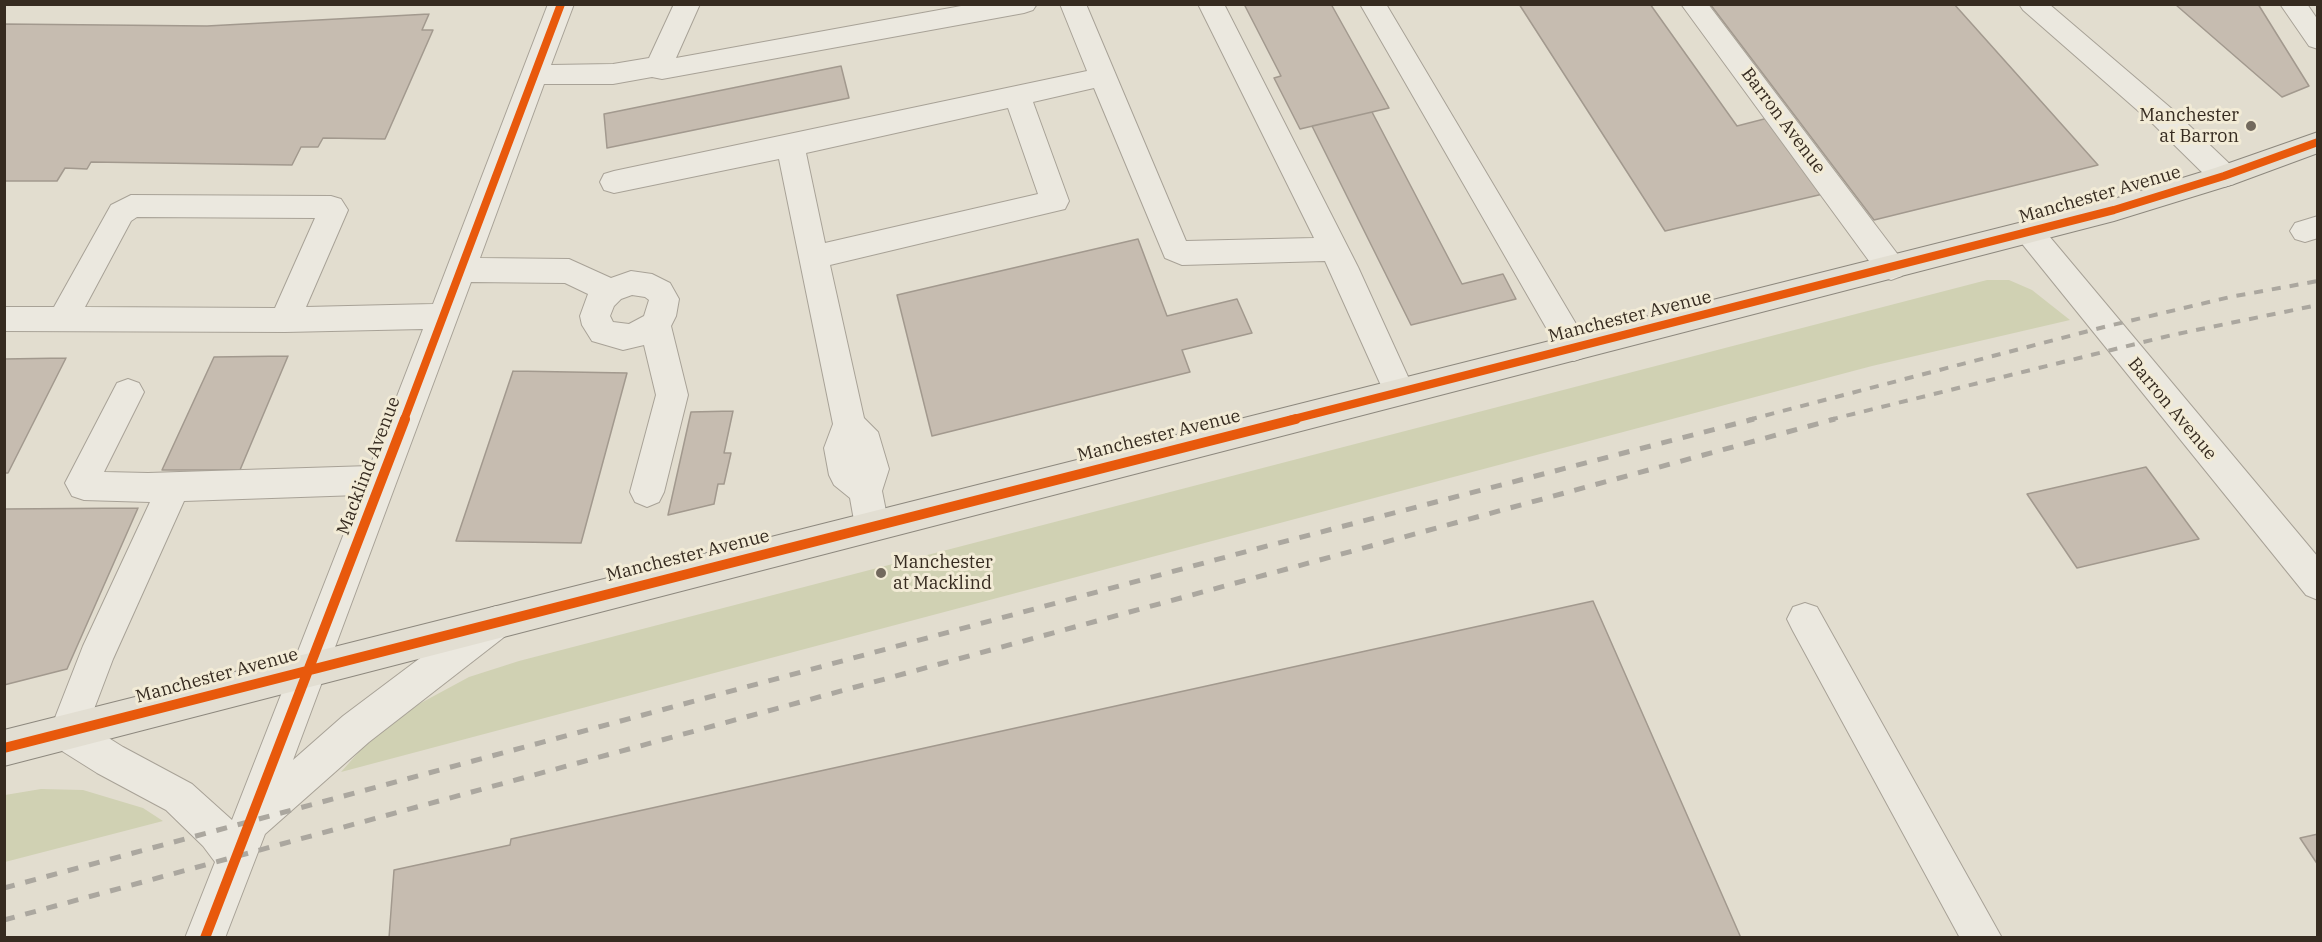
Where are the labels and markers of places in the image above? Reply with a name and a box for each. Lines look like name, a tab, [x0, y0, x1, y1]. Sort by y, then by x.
place label: Manchester at Barron	[2139, 105, 2239, 148]
marker: Manchester at Barron	[2244, 119, 2258, 133]
place label: Manchester at Macklind	[893, 552, 993, 594]
marker: Manchester at Macklind	[874, 566, 888, 580]

